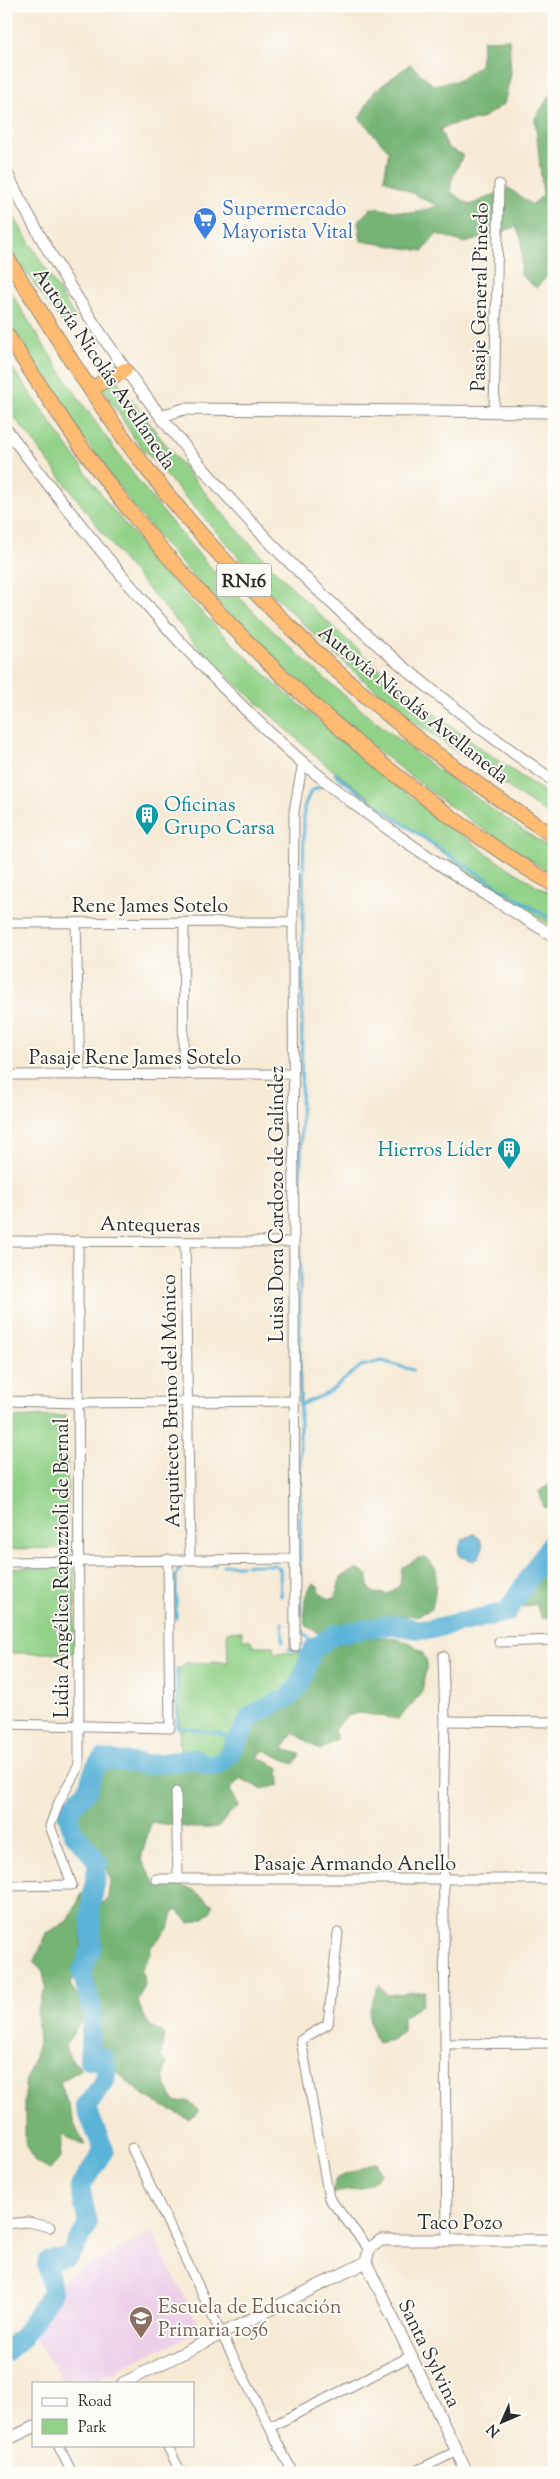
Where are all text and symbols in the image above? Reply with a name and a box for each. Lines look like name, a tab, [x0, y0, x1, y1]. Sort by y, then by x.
place label: Supermercado Mayorista Vital	[222, 196, 354, 248]
street label: Pasaje General Pinedo	[465, 202, 498, 392]
supermarket icon: Supermercado Mayorista Vital	[192, 206, 218, 240]
street label: Autovía Nicolás Avellaneda	[24, 263, 182, 476]
road number: RN16	[216, 564, 272, 596]
street label: Autovía Nicolás Avellaneda	[311, 620, 514, 792]
place label: Oficinas Grupo Carsa	[164, 792, 275, 844]
building icon: Oficinas Grupo Carsa	[134, 802, 160, 836]
street label: Rene James Sotelo	[72, 893, 228, 922]
street label: Pasaje Rene James Sotelo	[29, 1045, 241, 1074]
street label: Luisa Dora Cardozo de Galíndez	[264, 1066, 293, 1342]
building icon: Hierros Líder	[496, 1136, 522, 1170]
place label: Hierros Líder	[378, 1137, 492, 1166]
street label: Antequeras	[100, 1211, 201, 1242]
street label: Arquitecto Bruno del Mónico	[156, 1274, 189, 1528]
street label: Lidia Angélica Rapazzioli de Bernal	[49, 1418, 78, 1718]
street label: Pasaje Armando Anello	[254, 1851, 456, 1880]
street label: Taco Pozo	[417, 2210, 503, 2239]
place label: Escuela de Educación Primaria 1056	[158, 2294, 342, 2346]
street label: Santa Sylvina	[389, 2295, 467, 2413]
school or university icon: Escuela de Educación Primaria 1056	[128, 2305, 154, 2339]
legend	[32, 2382, 195, 2446]
text: Road	[78, 2392, 112, 2413]
north arrow	[478, 2396, 528, 2446]
text: Park	[78, 2418, 107, 2439]
text: N	[483, 2419, 505, 2441]

